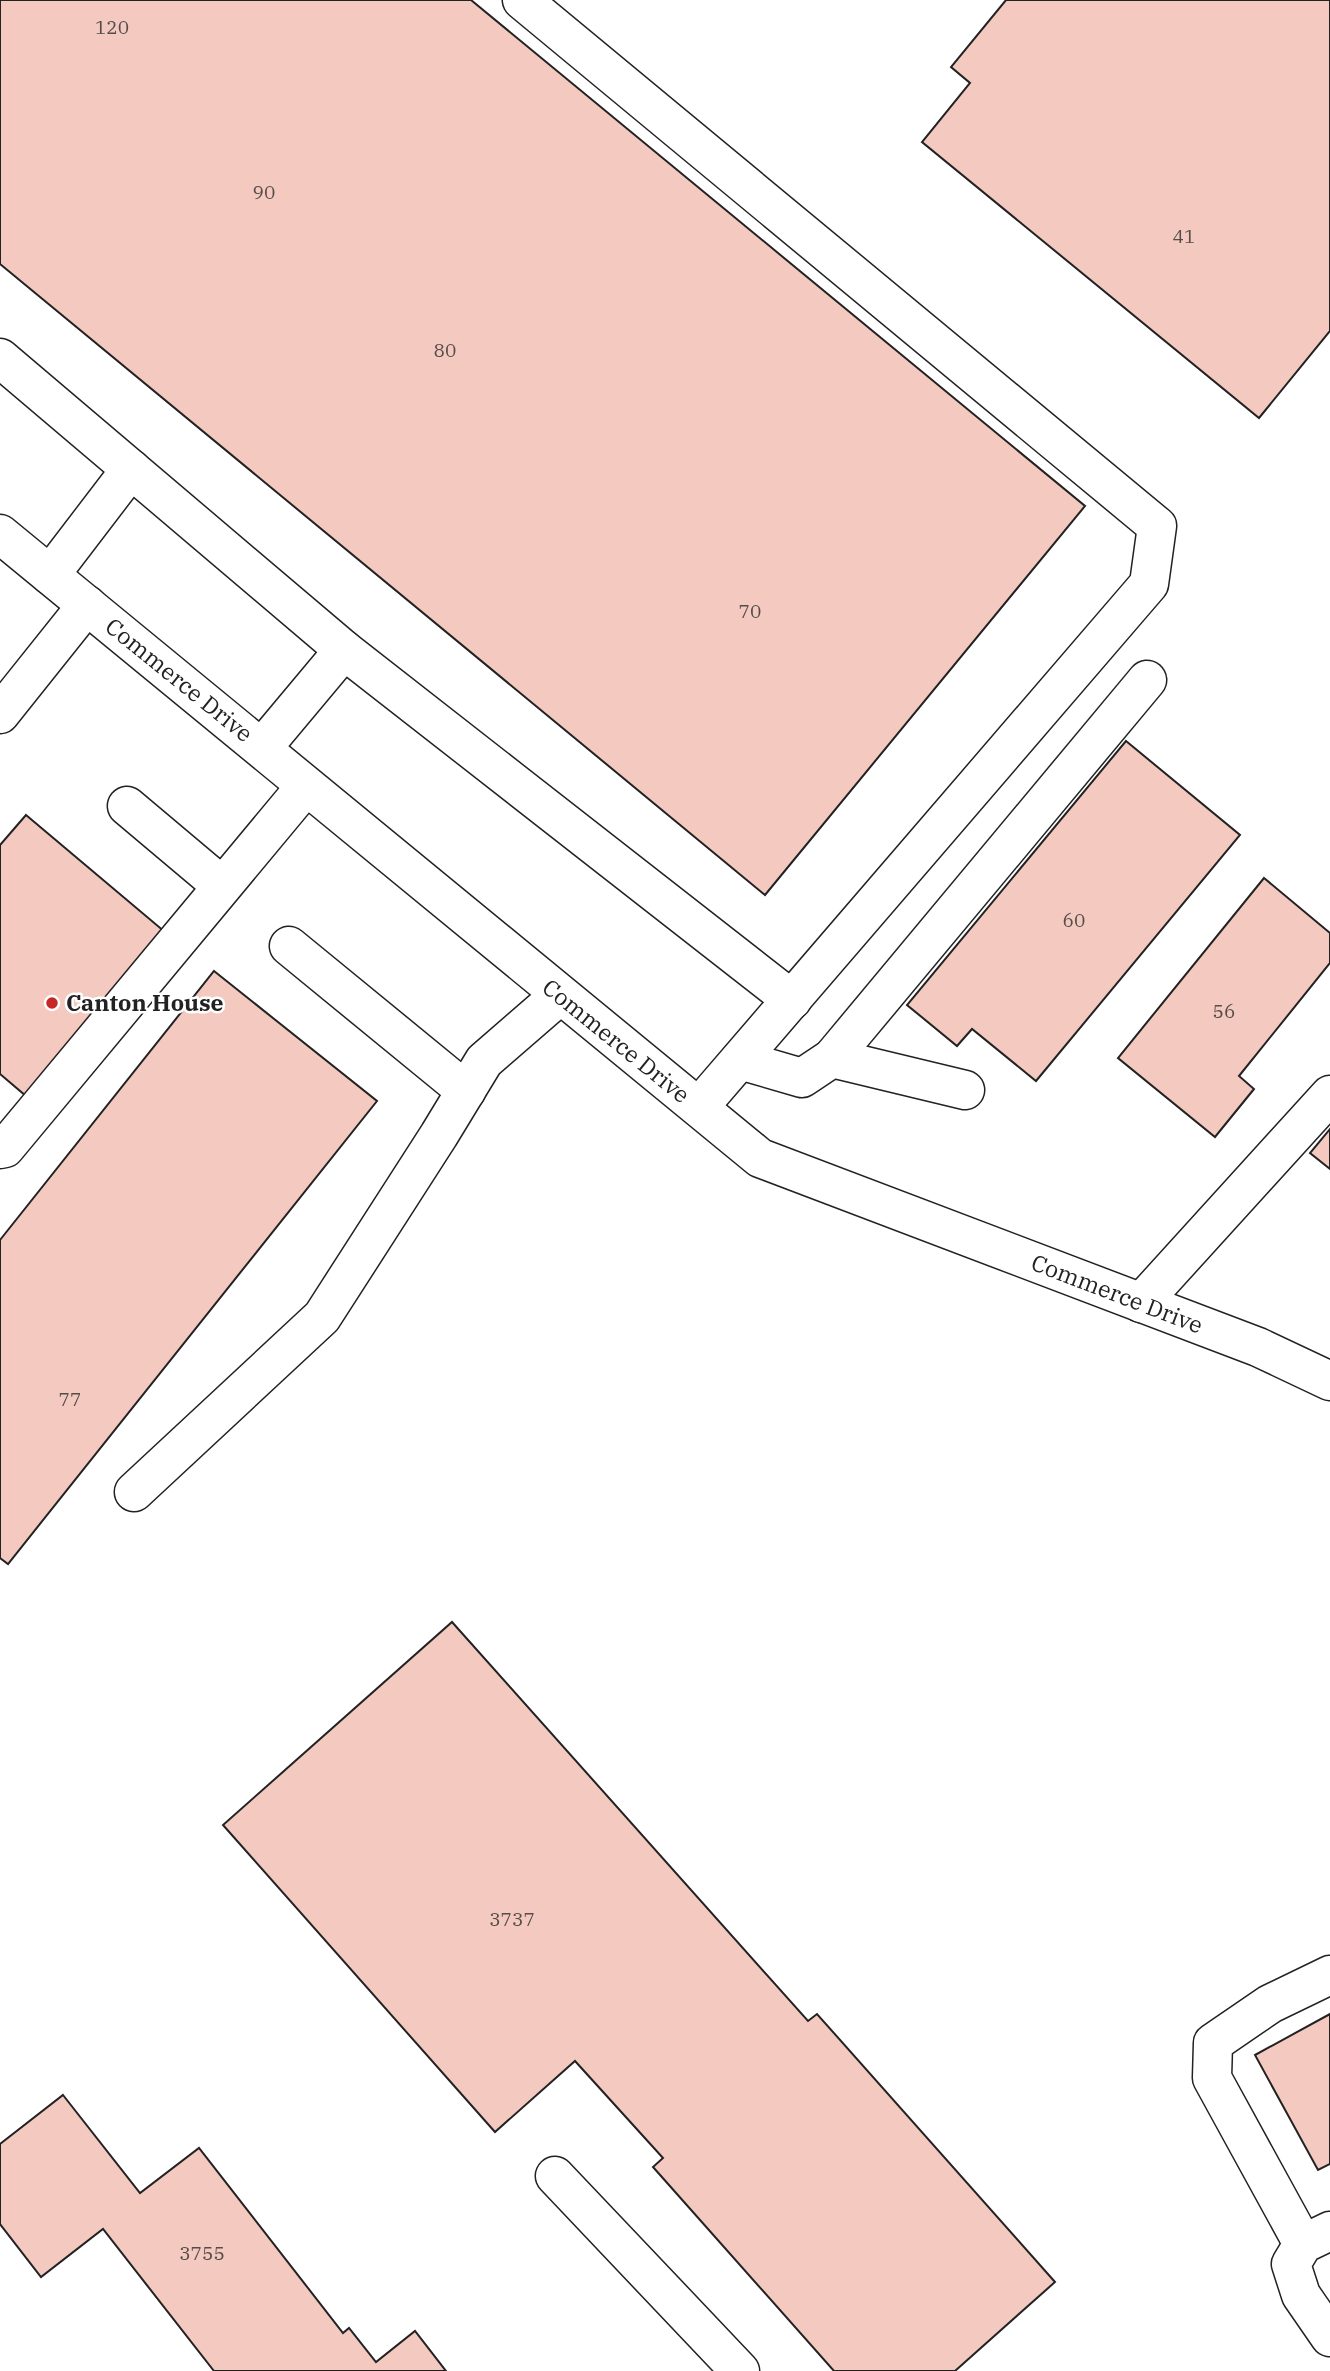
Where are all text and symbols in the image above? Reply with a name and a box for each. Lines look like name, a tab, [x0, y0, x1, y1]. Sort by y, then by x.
house number: 120	[95, 15, 129, 39]
house number: 90	[253, 180, 275, 204]
house number: 41	[1173, 224, 1195, 248]
house number: 80	[434, 338, 456, 362]
house number: 70	[739, 599, 761, 623]
street label: Commerce Drive	[100, 610, 260, 748]
house number: 60	[1063, 908, 1085, 932]
street label: Commerce Drive	[537, 971, 697, 1109]
place label: Canton House	[66, 987, 224, 1017]
marker: Canton House	[44, 995, 60, 1011]
house number: 56	[1213, 999, 1235, 1023]
street label: Commerce Drive	[1027, 1247, 1207, 1340]
house number: 77	[59, 1387, 81, 1411]
house number: 3737	[489, 1907, 535, 1931]
house number: 3755	[179, 2241, 225, 2265]

